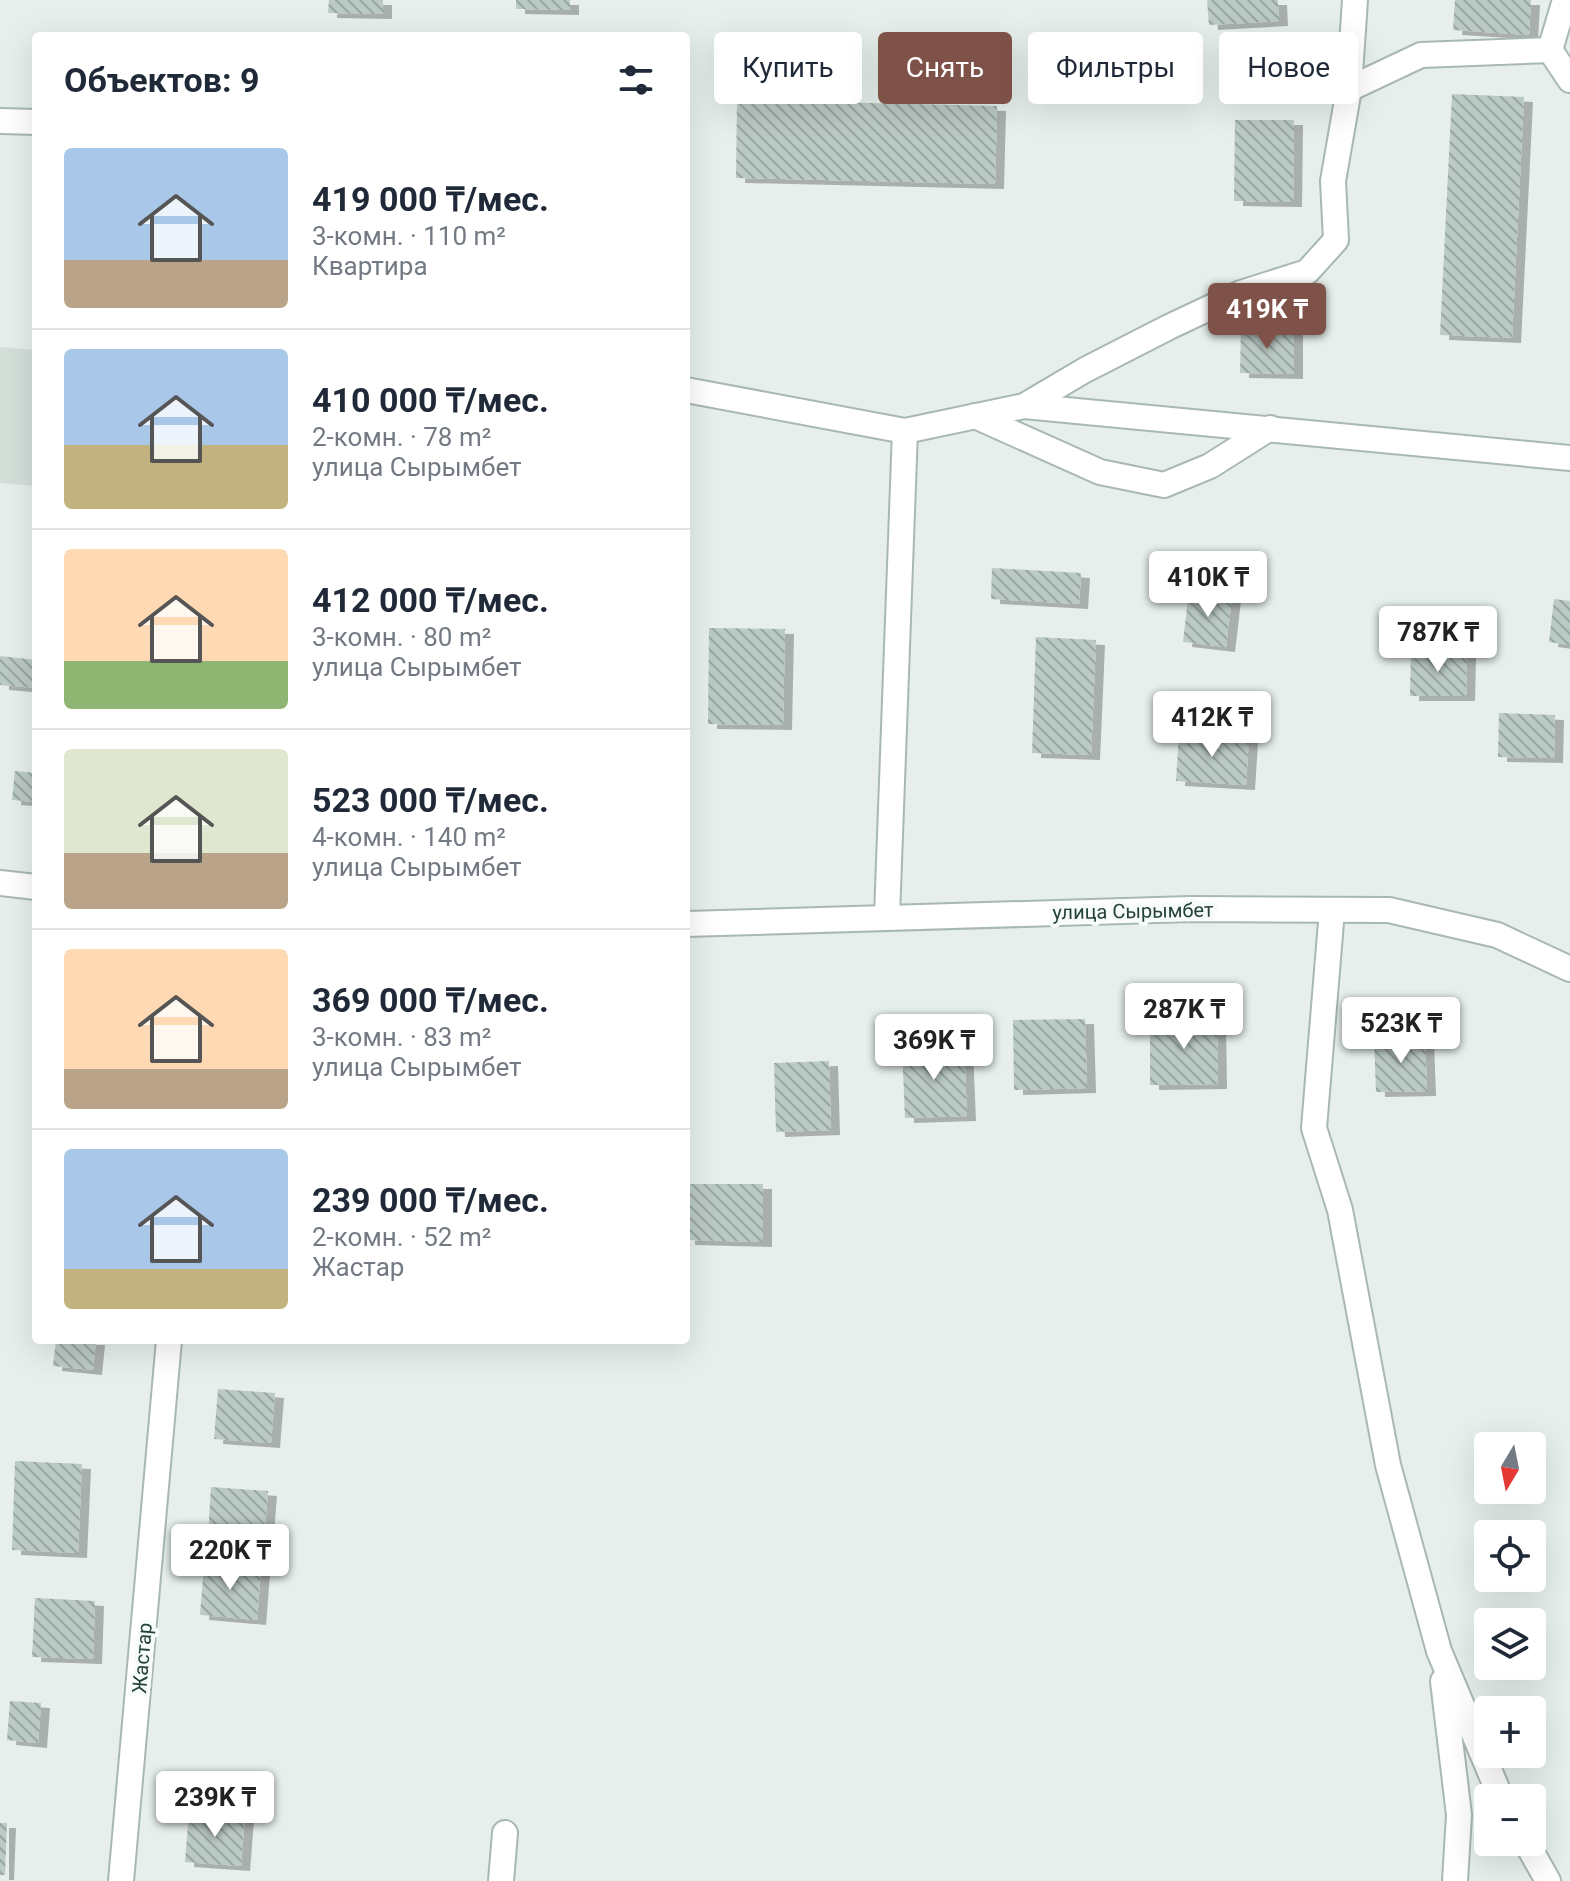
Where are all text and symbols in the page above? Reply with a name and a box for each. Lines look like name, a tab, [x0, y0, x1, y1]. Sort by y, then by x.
chip: Купить	[714, 32, 862, 104]
chip: Снять	[878, 32, 1012, 104]
chip: Фильтры	[1028, 32, 1203, 104]
chip: Новое	[1219, 32, 1358, 104]
icon: filters	[614, 58, 658, 102]
text: Объектов: 9	[64, 60, 259, 100]
text: 419 000 ₸/мес.	[312, 179, 549, 219]
icon: home	[128, 180, 224, 276]
text: 3-комн. · 110 m²	[312, 221, 506, 251]
text: Квартира	[312, 251, 428, 281]
pin: 419K ₸	[1202, 283, 1332, 351]
text: 419K ₸	[1226, 294, 1308, 324]
text: 410 000 ₸/мес.	[312, 380, 549, 420]
icon: home	[128, 381, 224, 477]
text: 2-комн. · 78 m²	[312, 422, 491, 452]
text: улица Сырымбет	[312, 452, 522, 482]
pin: 410K ₸	[1143, 551, 1273, 619]
text: 410K ₸	[1167, 562, 1249, 592]
text: 412 000 ₸/мес.	[312, 580, 549, 620]
icon: home	[128, 581, 224, 677]
pin: 787K ₸	[1373, 606, 1503, 674]
text: 787K ₸	[1397, 617, 1479, 647]
text: 3-комн. · 80 m²	[312, 622, 491, 652]
text: улица Сырымбет	[312, 652, 522, 682]
pin: 412K ₸	[1147, 691, 1277, 759]
text: 412K ₸	[1171, 702, 1253, 732]
text: 523 000 ₸/мес.	[312, 780, 549, 820]
icon: home	[128, 781, 224, 877]
text: 4-комн. · 140 m²	[312, 822, 506, 852]
text: улица Сырымбет	[312, 852, 522, 882]
street label: улица Сырымбет	[1052, 898, 1214, 924]
text: 369 000 ₸/мес.	[312, 980, 549, 1020]
icon: home	[128, 981, 224, 1077]
pin: 287K ₸	[1119, 983, 1249, 1051]
text: 287K ₸	[1143, 994, 1225, 1024]
pin: 523K ₸	[1336, 997, 1466, 1065]
text: 523K ₸	[1360, 1008, 1442, 1038]
pin: 369K ₸	[869, 1014, 999, 1082]
text: 3-комн. · 83 m²	[312, 1022, 491, 1052]
text: 369K ₸	[893, 1025, 975, 1055]
text: улица Сырымбет	[312, 1052, 522, 1082]
text: 239 000 ₸/мес.	[312, 1180, 549, 1220]
icon: home	[128, 1181, 224, 1277]
text: 2-комн. · 52 m²	[312, 1222, 491, 1252]
text: Жастар	[312, 1252, 404, 1282]
north arrow	[1474, 1432, 1546, 1504]
map controls	[1474, 1432, 1546, 1856]
button: locate	[1474, 1520, 1546, 1592]
pin: 220K ₸	[165, 1524, 295, 1592]
text: 220K ₸	[189, 1535, 271, 1565]
button: layers	[1474, 1608, 1546, 1680]
street label: Жастар	[127, 1622, 157, 1694]
button: +	[1474, 1696, 1546, 1768]
pin: 239K ₸	[150, 1771, 280, 1839]
text: 239K ₸	[174, 1782, 256, 1812]
button: −	[1474, 1784, 1546, 1856]

